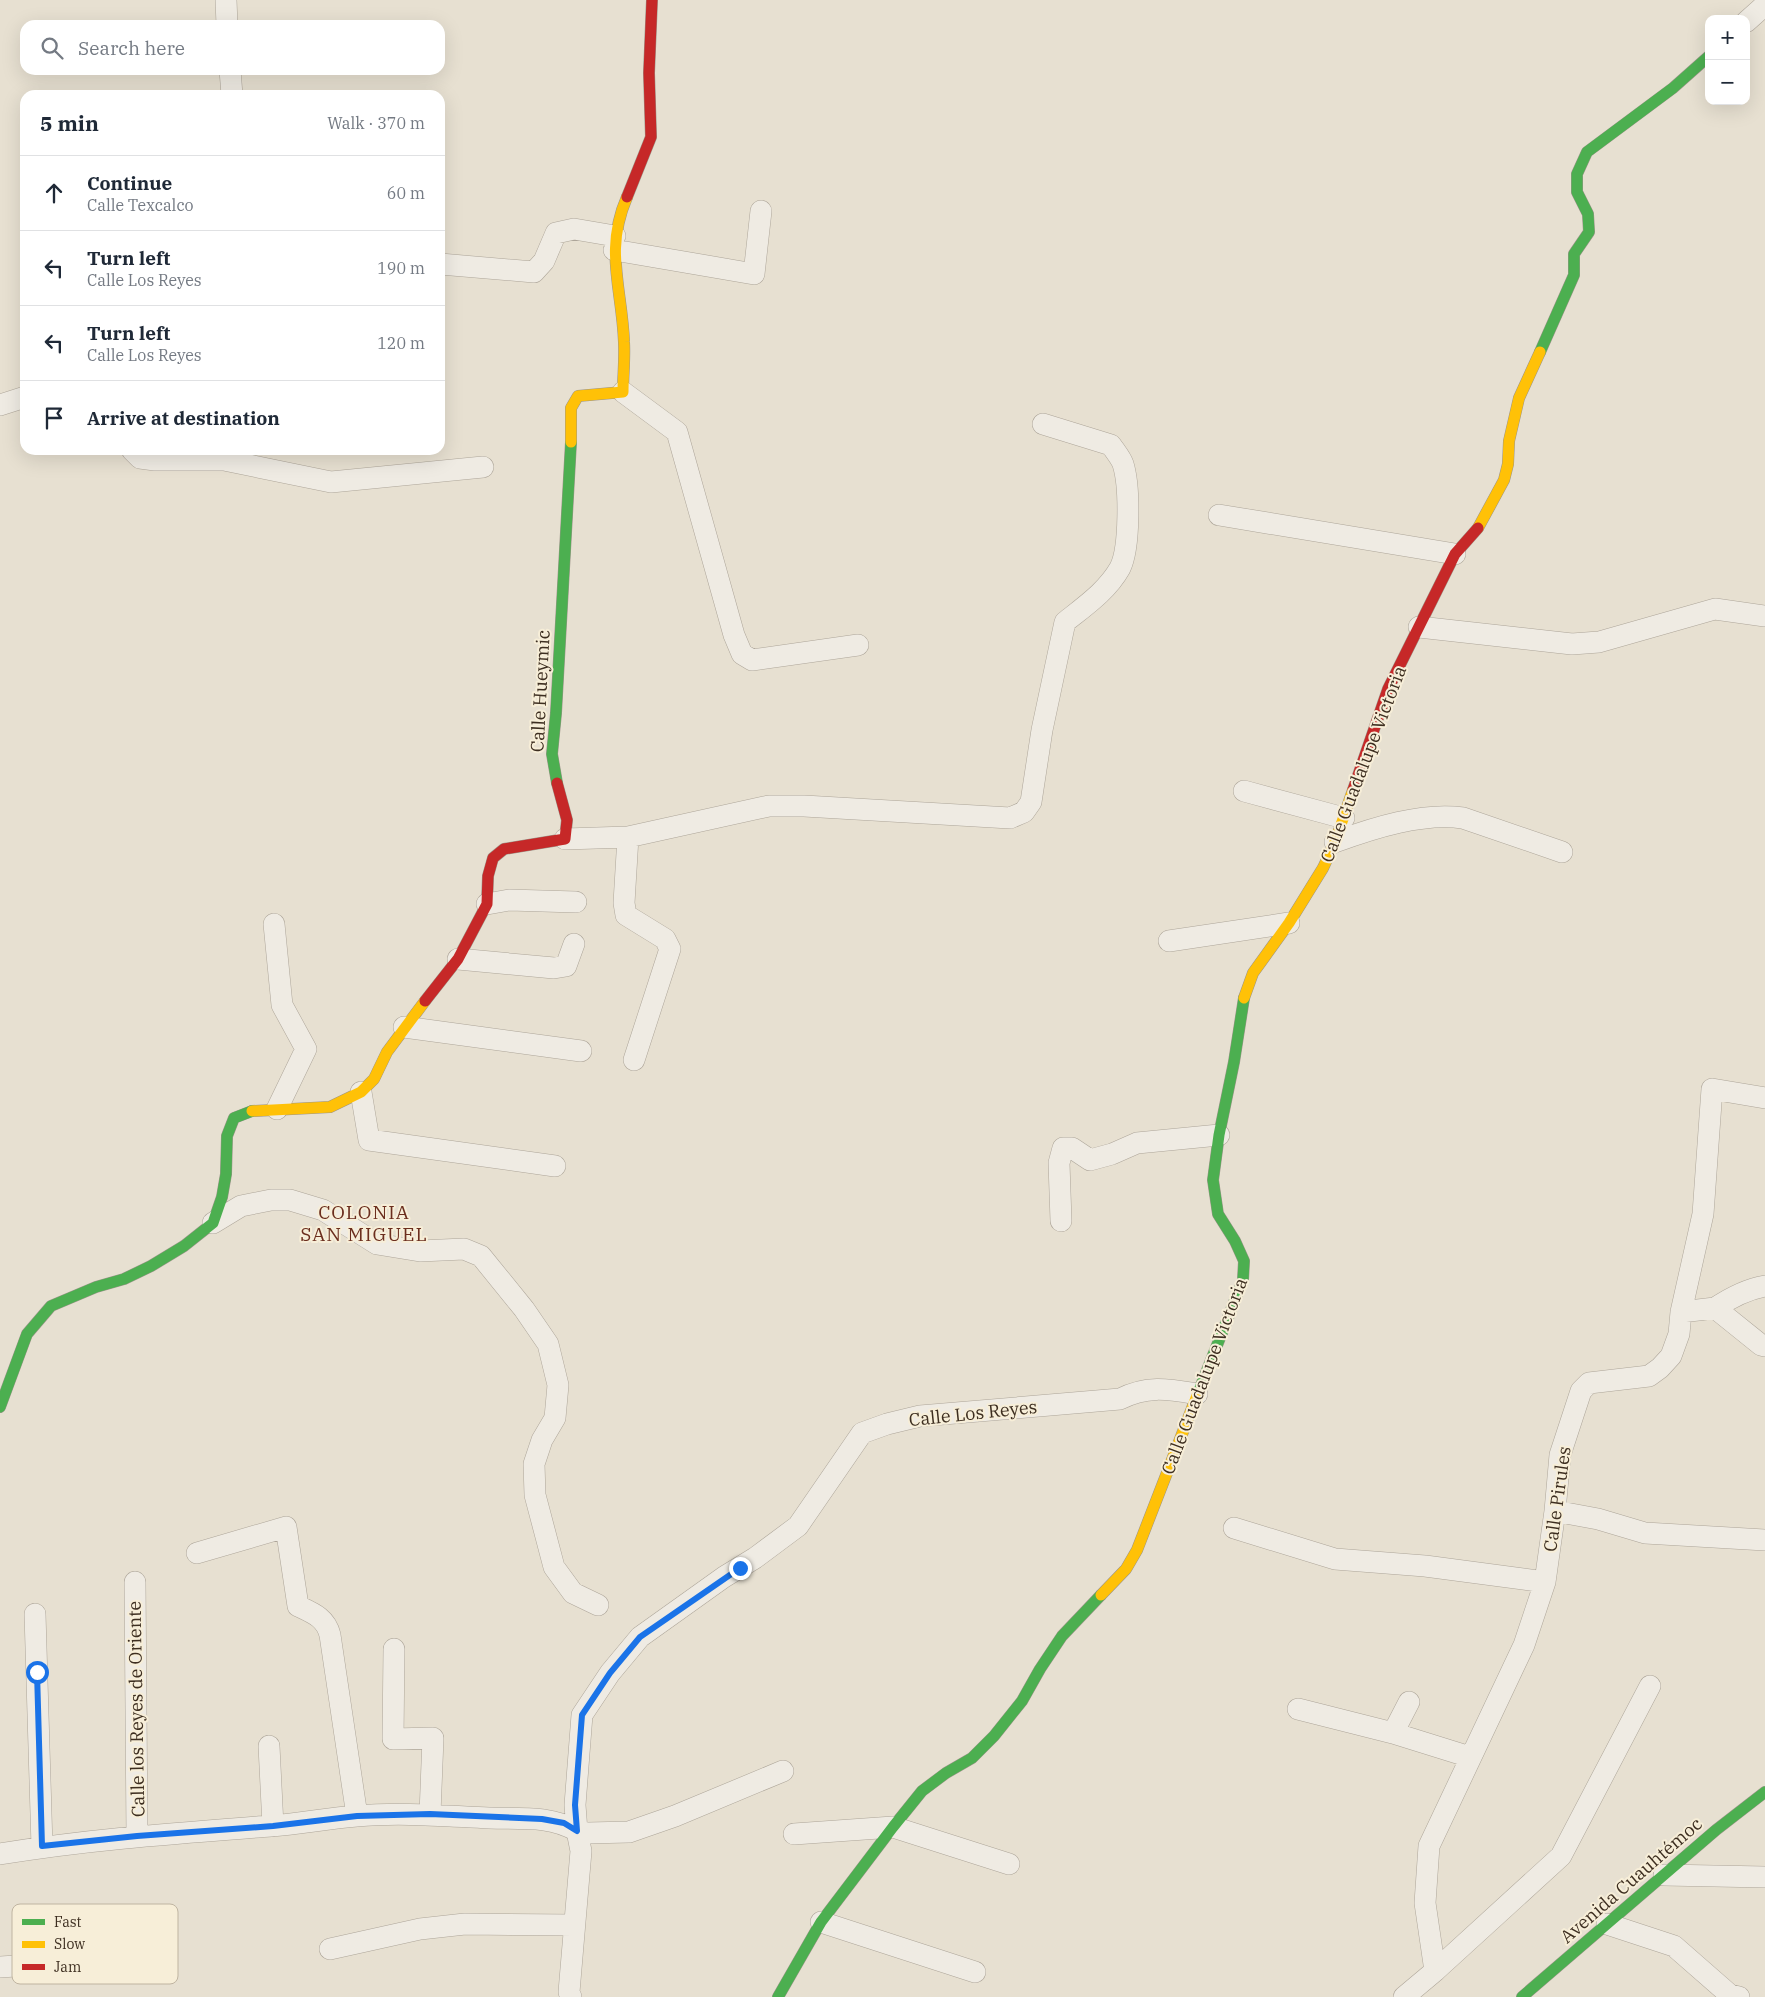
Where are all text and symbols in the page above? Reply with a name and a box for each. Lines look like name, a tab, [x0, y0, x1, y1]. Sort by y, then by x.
map controls	[1705, 15, 1750, 105]
button: +	[1705, 15, 1750, 60]
search box	[20, 20, 445, 75]
icon: search	[38, 34, 66, 62]
text: Search here	[78, 36, 185, 60]
button: −	[1705, 60, 1750, 105]
text: 5 min	[40, 109, 99, 137]
text: Walk · 370 m	[327, 113, 425, 133]
text: Continue	[87, 171, 172, 195]
icon: ahead	[40, 179, 68, 207]
text: 60 m	[387, 183, 425, 203]
text: Calle Texcalco	[87, 195, 194, 215]
text: Turn left	[87, 246, 170, 270]
icon: left	[40, 254, 68, 282]
text: 190 m	[377, 258, 425, 278]
text: Calle Los Reyes	[87, 270, 202, 290]
text: Turn left	[87, 321, 170, 345]
icon: left	[40, 329, 68, 357]
text: 120 m	[377, 333, 425, 353]
text: Calle Los Reyes	[87, 345, 202, 365]
icon: arrive	[40, 404, 68, 432]
text: Arrive at destination	[87, 406, 280, 430]
street label: Calle Hueymic	[525, 629, 555, 753]
street label: Calle Guadalupe Victoria	[1315, 662, 1411, 866]
district label: COLONIA SAN MIGUEL	[300, 1200, 428, 1246]
street label: Calle Guadalupe Victoria	[1156, 1274, 1252, 1478]
street label: Calle Los Reyes	[908, 1395, 1038, 1431]
street label: Calle Pirules	[1538, 1445, 1576, 1553]
route end	[729, 1557, 752, 1580]
street label: Calle los Reyes de Oriente	[123, 1601, 149, 1817]
route start	[26, 1661, 49, 1684]
street label: Avenida Cuauhtémoc	[1555, 1812, 1707, 1948]
legend	[12, 1904, 178, 1984]
text: Fast	[54, 1913, 82, 1931]
text: Slow	[54, 1935, 85, 1953]
text: Jam	[54, 1958, 81, 1976]

